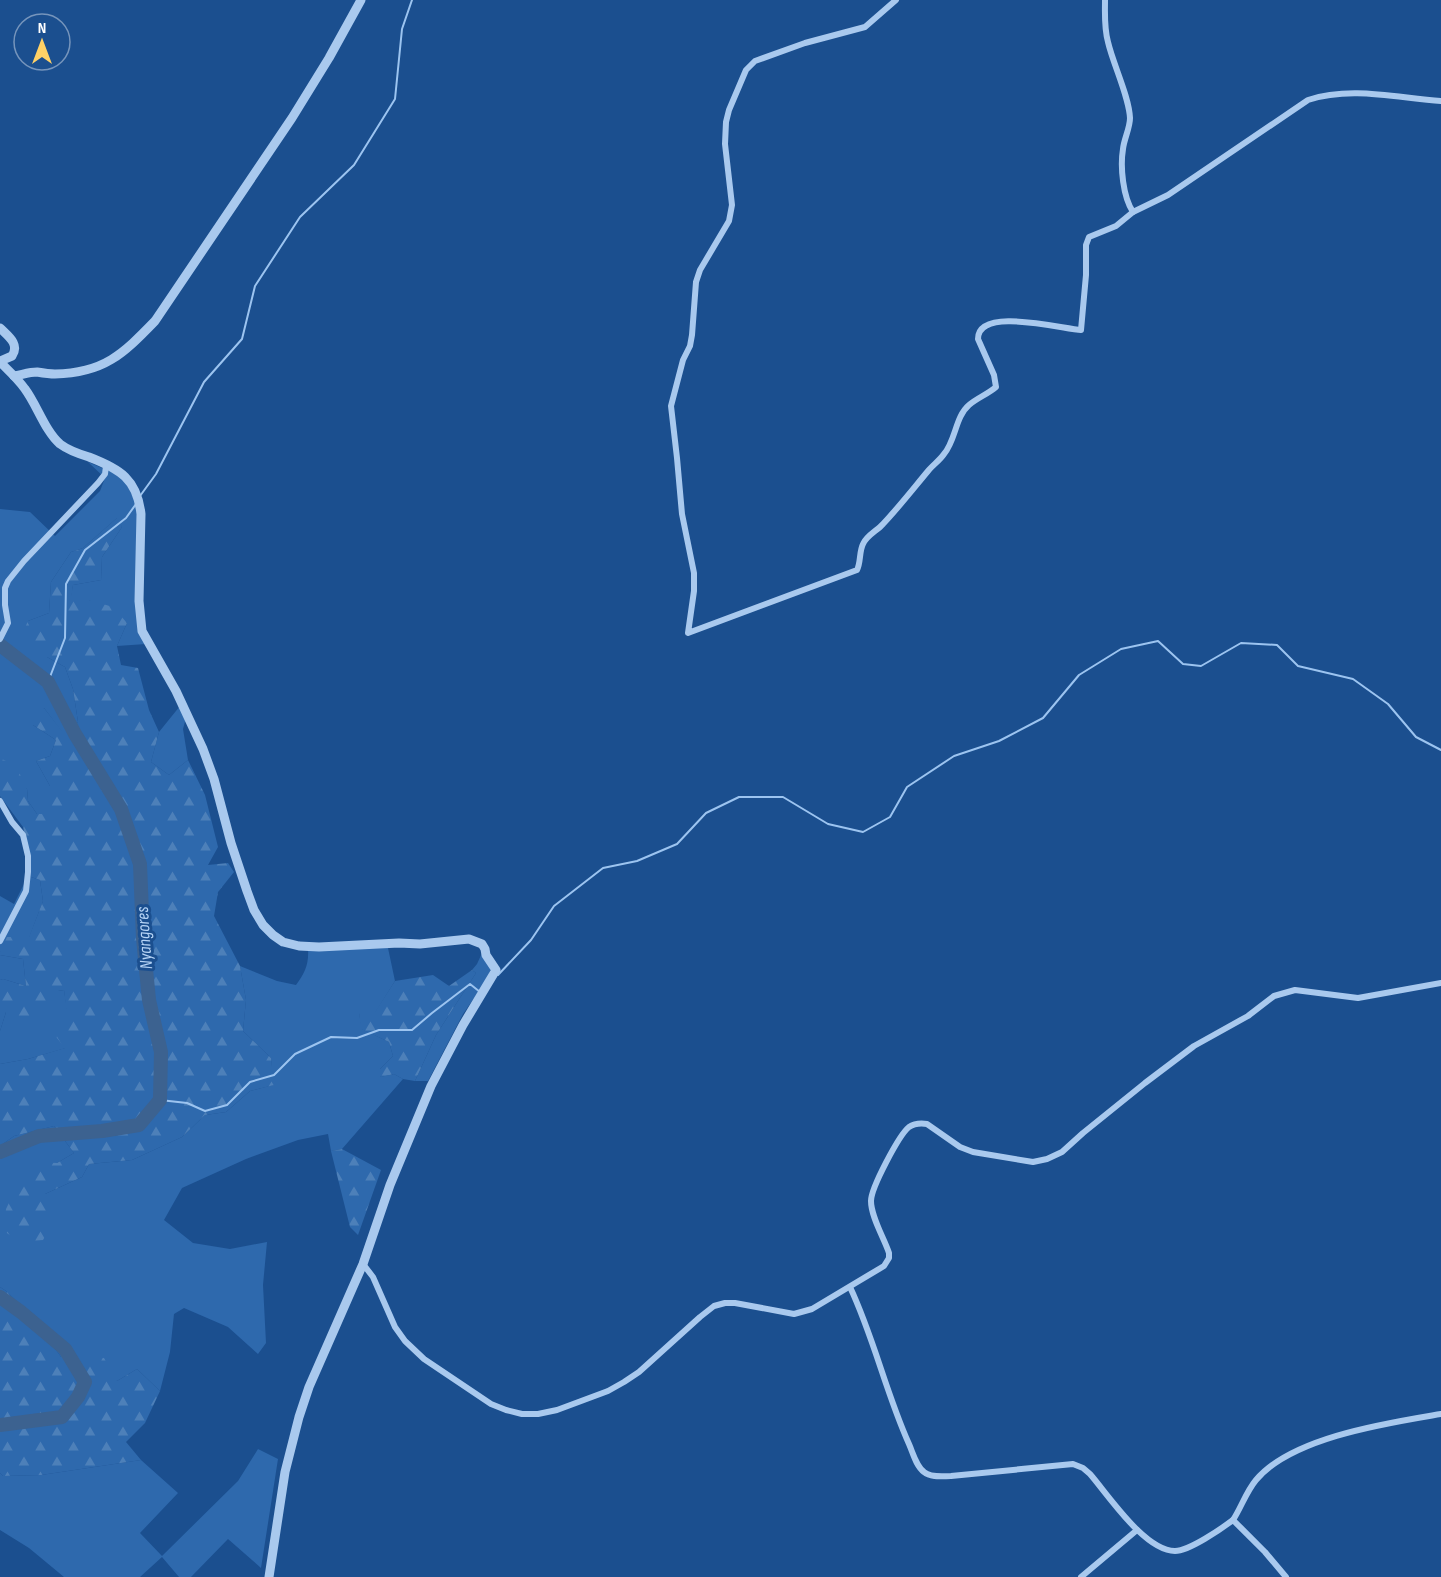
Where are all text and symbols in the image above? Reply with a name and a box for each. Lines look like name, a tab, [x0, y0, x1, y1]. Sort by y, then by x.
north arrow	[12, 12, 72, 72]
text: N	[38, 19, 46, 38]
water label: Nyangores	[132, 905, 157, 970]

